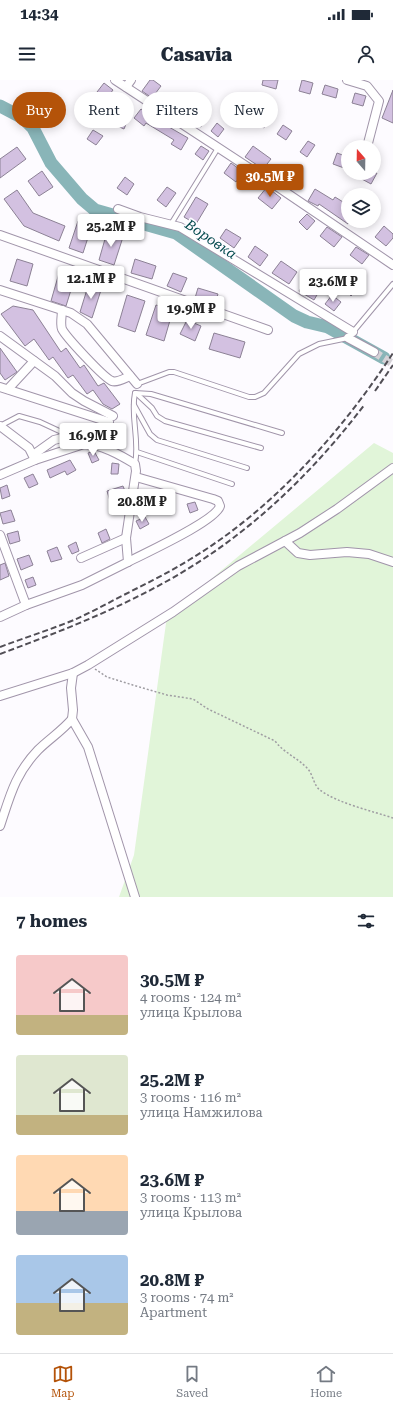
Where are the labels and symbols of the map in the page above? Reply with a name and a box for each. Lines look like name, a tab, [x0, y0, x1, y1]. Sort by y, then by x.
north arrow	[341, 140, 381, 180]
pin: 30.5M ₽	[233, 164, 307, 198]
pin: 25.2M ₽	[74, 214, 148, 248]
water label: Воровка	[181, 215, 240, 262]
pin: 12.1M ₽	[54, 266, 128, 300]
pin: 23.6M ₽	[296, 269, 370, 303]
pin: 19.9M ₽	[154, 296, 228, 330]
pin: 16.9M ₽	[56, 423, 130, 457]
pin: 20.8M ₽	[105, 489, 179, 523]

